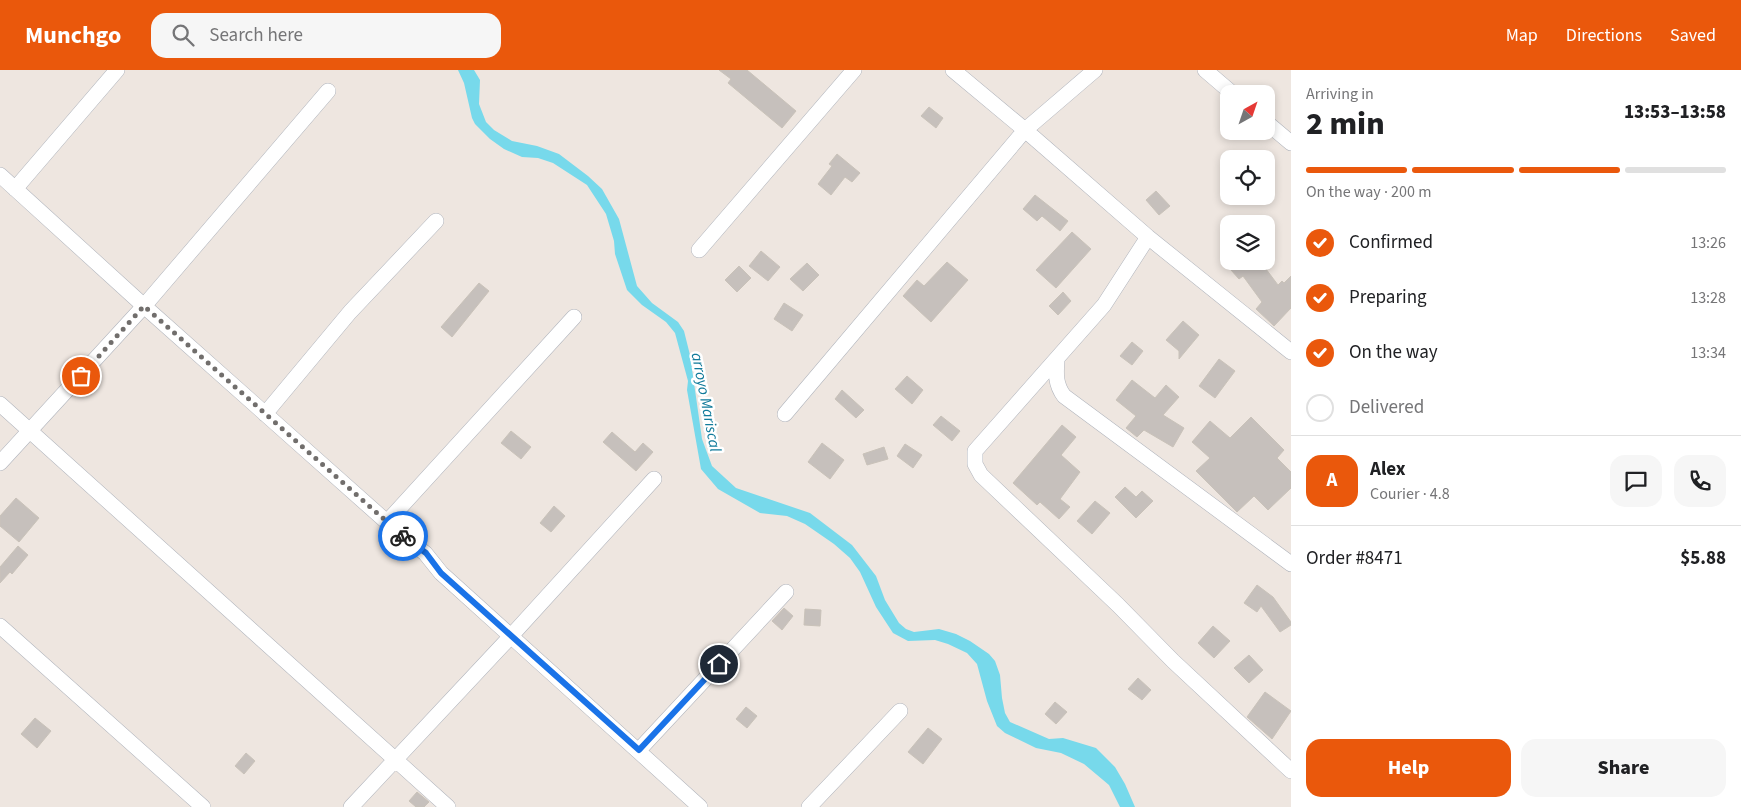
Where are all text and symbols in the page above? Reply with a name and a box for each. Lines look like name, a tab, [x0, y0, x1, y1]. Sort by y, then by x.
search box	[151, 13, 501, 58]
text: Munchgo	[25, 18, 121, 53]
icon: search	[169, 21, 197, 49]
text: Search here	[209, 22, 303, 49]
text: Map	[1506, 23, 1538, 48]
text: Directions	[1566, 23, 1642, 48]
text: Saved	[1670, 23, 1716, 48]
text: Arriving in	[1306, 83, 1374, 105]
north arrow	[1220, 85, 1275, 140]
map controls	[1220, 85, 1275, 270]
text: 13:53–13:58	[1624, 99, 1726, 126]
text: 2 min	[1306, 101, 1385, 147]
button: locate	[1220, 150, 1275, 205]
text: On the way · 200 m	[1306, 181, 1431, 203]
button: layers	[1220, 215, 1275, 270]
icon: check	[1306, 229, 1334, 257]
text: Confirmed	[1349, 229, 1433, 256]
text: 13:26	[1690, 232, 1726, 254]
icon: check	[1306, 284, 1334, 312]
text: Preparing	[1349, 284, 1427, 311]
text: 13:28	[1690, 287, 1726, 309]
icon: check	[1306, 339, 1334, 367]
text: On the way	[1349, 339, 1438, 366]
text: 13:34	[1690, 342, 1726, 364]
water label: arroyo Mariscal	[686, 351, 726, 454]
pin	[60, 355, 102, 397]
icon: bag	[67, 362, 95, 390]
text: Delivered	[1349, 394, 1424, 421]
button: chat	[1610, 455, 1662, 507]
button: phone	[1674, 455, 1726, 507]
text: Alex	[1370, 456, 1406, 483]
text: A	[1327, 467, 1337, 494]
text: Courier · 4.8	[1370, 483, 1450, 505]
courier	[378, 511, 428, 561]
icon: bike	[389, 522, 417, 550]
text: Order #8471	[1306, 545, 1403, 572]
text: $5.88	[1680, 545, 1726, 572]
pin	[698, 643, 740, 685]
icon: home	[705, 650, 733, 678]
button: Help	[1306, 739, 1511, 797]
button: Share	[1521, 739, 1726, 797]

